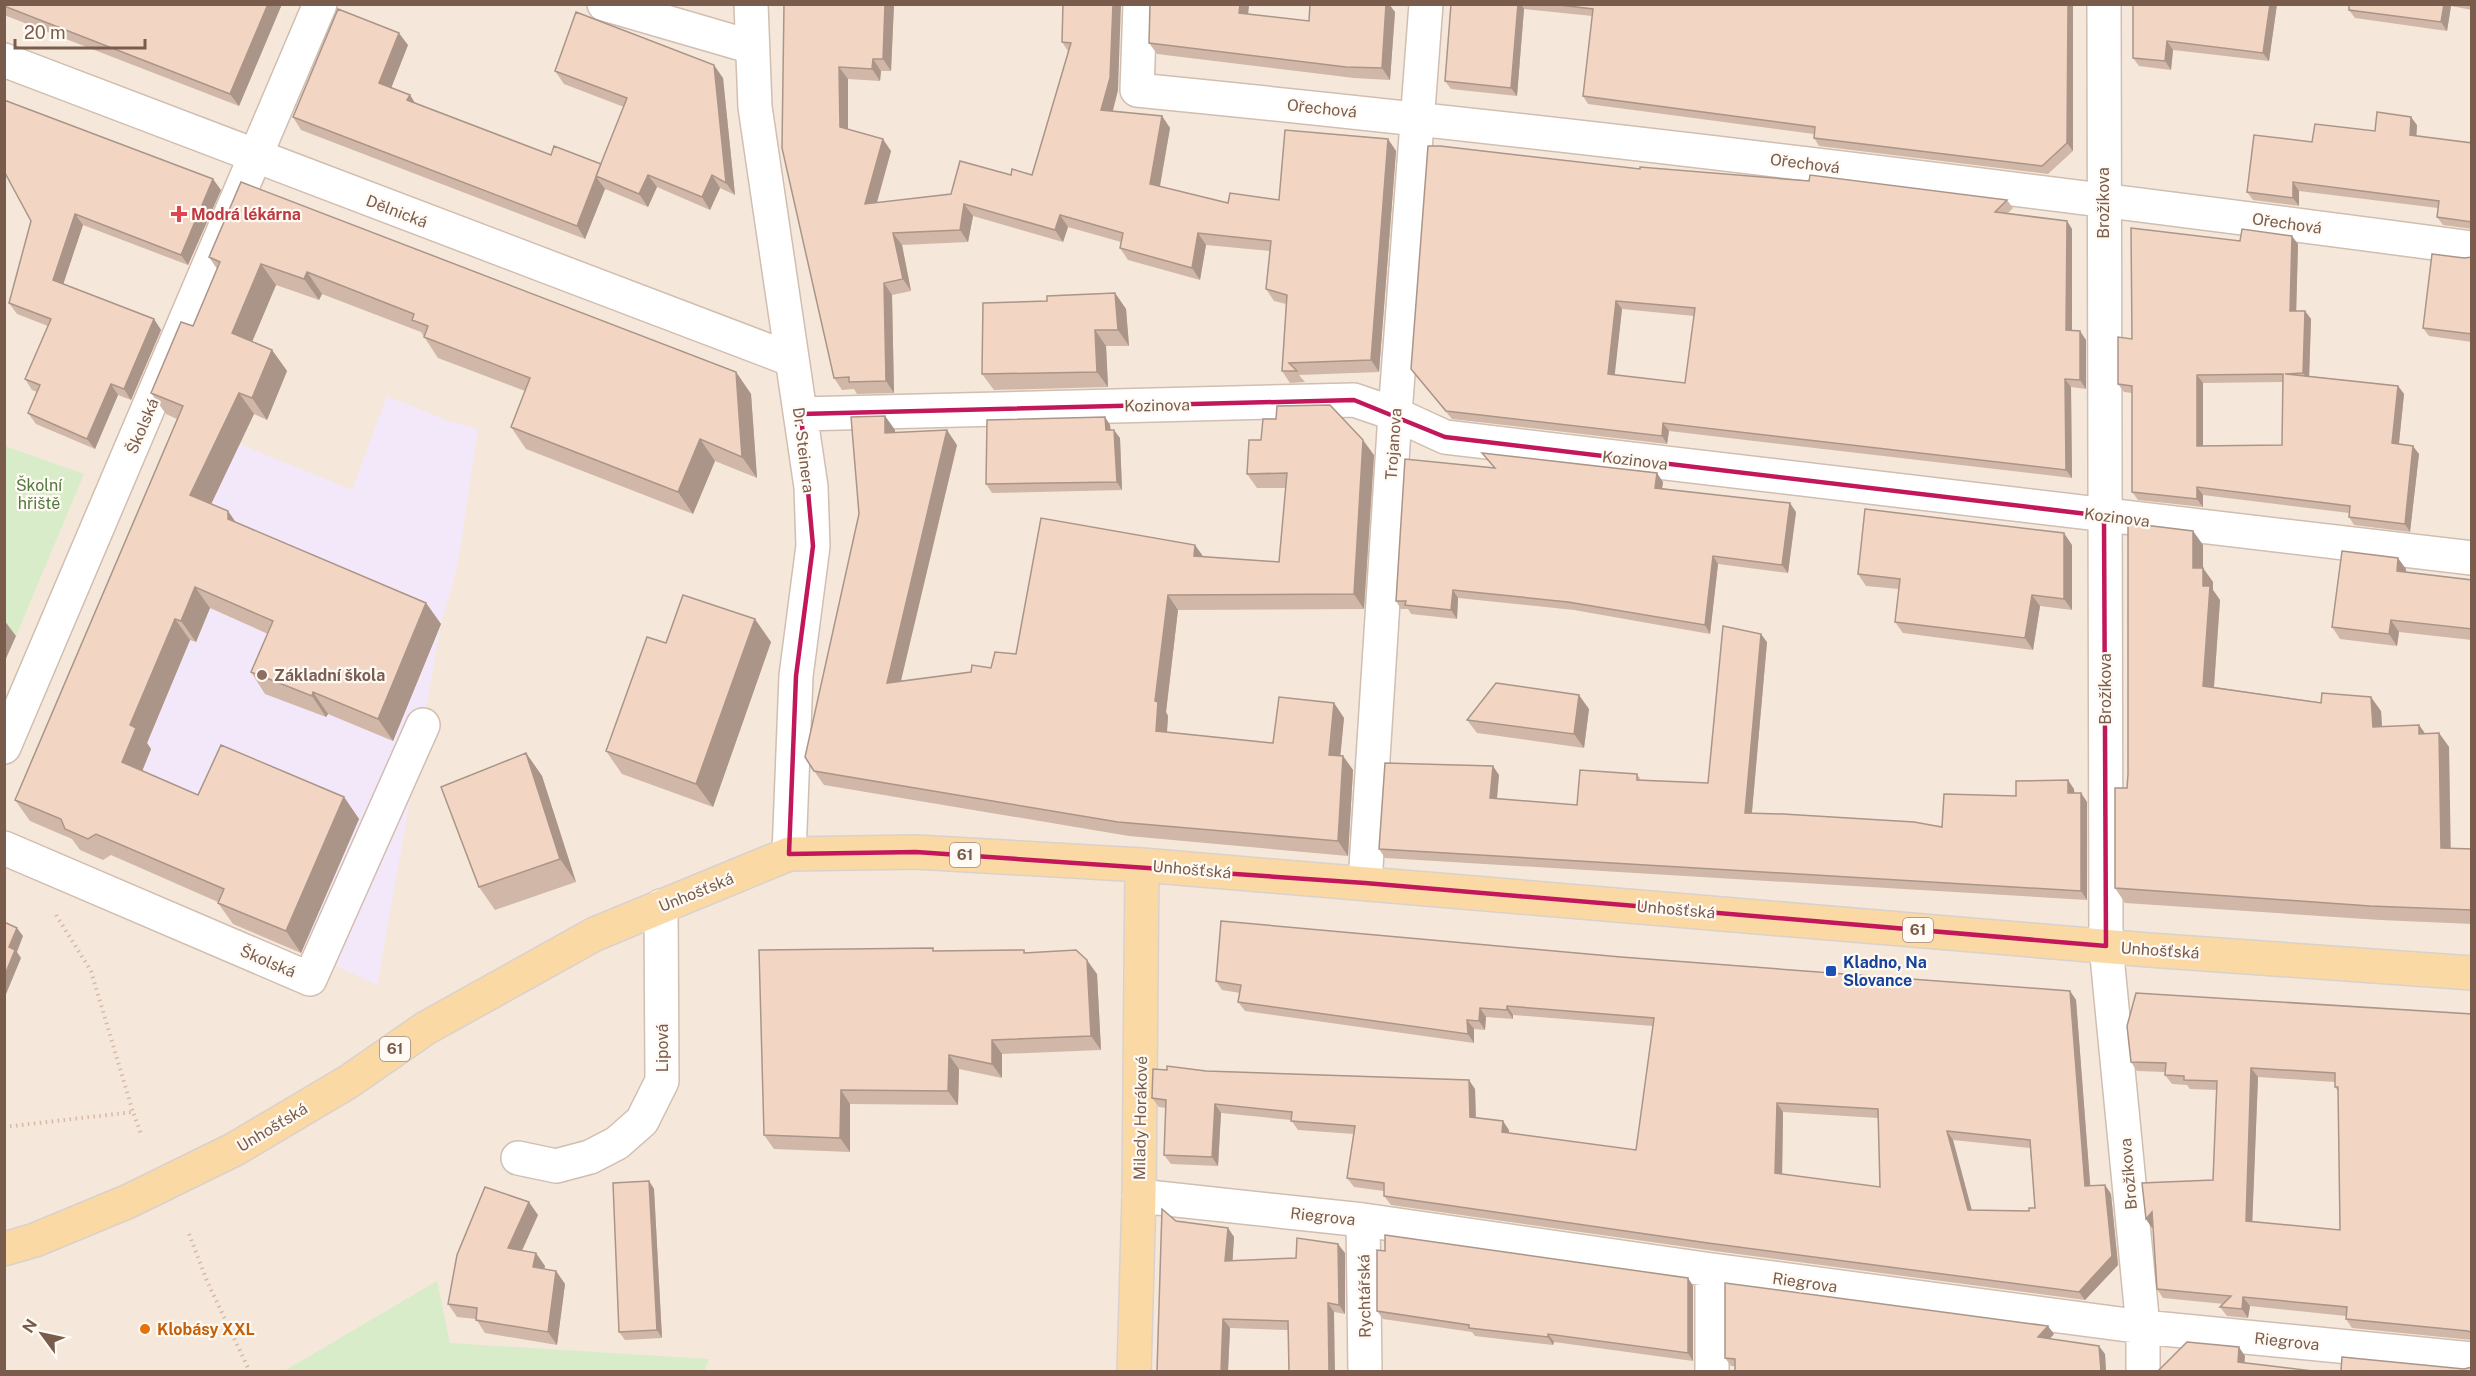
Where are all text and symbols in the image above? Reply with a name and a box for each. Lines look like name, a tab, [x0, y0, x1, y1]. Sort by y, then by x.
scale bar	[15, 12, 146, 50]
text: 20 m	[24, 22, 66, 43]
street label: Ořechová	[1286, 95, 1358, 122]
street label: Ořechová	[1769, 150, 1841, 177]
street label: Brožíkova	[2094, 167, 2113, 239]
street label: Dělnická	[363, 191, 430, 232]
place label: Modrá lékárna	[191, 205, 301, 224]
marker: Modrá lékárna	[172, 207, 186, 221]
street label: Ořechová	[2251, 209, 2323, 238]
street label: Školská	[121, 395, 163, 457]
street label: Kozinova	[1124, 395, 1190, 416]
street label: Dr. Steinera	[789, 406, 818, 494]
street label: Trojanova	[1382, 407, 1405, 481]
street label: Kozinova	[1601, 447, 1669, 474]
park label: Školní hřiště	[16, 475, 63, 513]
street label: Kozinova	[2083, 504, 2151, 531]
street label: Brožíkova	[2096, 653, 2115, 725]
place label: Základní škola	[274, 666, 385, 685]
marker: Základní škola	[255, 668, 269, 682]
road number: 61	[950, 843, 980, 867]
street label: Unhošťská	[1152, 857, 1232, 882]
street label: Unhošťská	[656, 869, 736, 916]
street label: Unhošťská	[1636, 897, 1716, 922]
road number: 61	[1903, 918, 1933, 942]
street label: Unhošťská	[2120, 938, 2200, 963]
street label: Školská	[237, 940, 299, 982]
place label: Kladno, Na Slovance	[1843, 953, 1927, 990]
marker: Kladno, Na Slovance	[1824, 964, 1838, 978]
street label: Lipová	[653, 1024, 672, 1072]
road number: 61	[380, 1037, 410, 1061]
street label: Milady Horákové	[1130, 1056, 1151, 1180]
street label: Unhošťská	[233, 1099, 311, 1156]
street label: Brožíkova	[2116, 1137, 2141, 1210]
street label: Riegrova	[1289, 1204, 1356, 1229]
street label: Rychtářská	[1354, 1254, 1375, 1338]
street label: Riegrova	[1771, 1269, 1839, 1296]
north arrow	[12, 1304, 72, 1364]
text: N	[18, 1316, 41, 1337]
place label: Klobásy XXL	[157, 1320, 255, 1339]
marker: Klobásy XXL	[138, 1322, 152, 1336]
street label: Riegrova	[2253, 1329, 2320, 1354]

